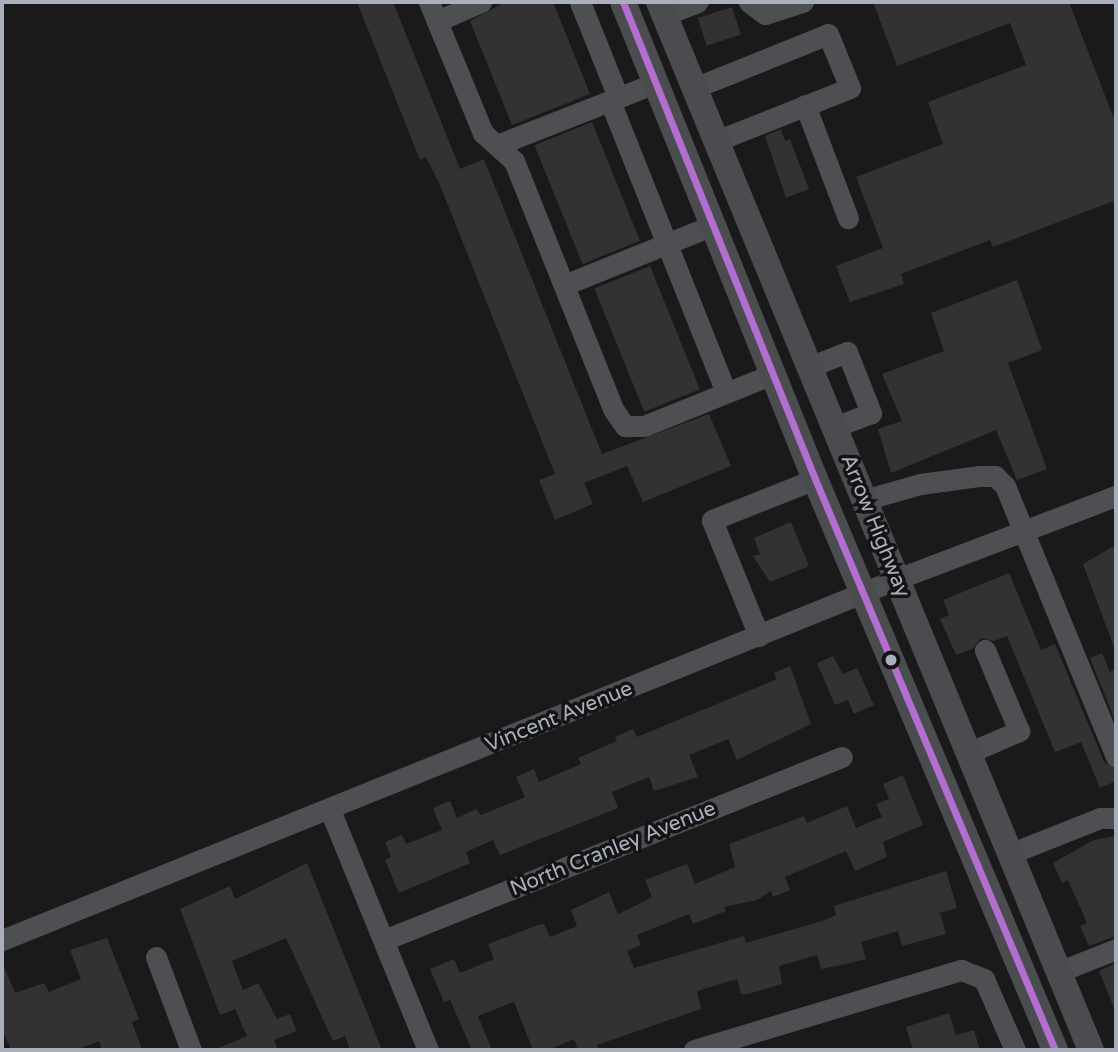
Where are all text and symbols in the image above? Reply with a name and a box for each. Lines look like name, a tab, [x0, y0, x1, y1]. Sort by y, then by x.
street label: Arrow Highway	[835, 451, 915, 601]
unlabelled marker	[884, 653, 898, 667]
street label: Vincent Avenue	[482, 676, 636, 758]
street label: North Cranley Avenue	[506, 796, 720, 902]

